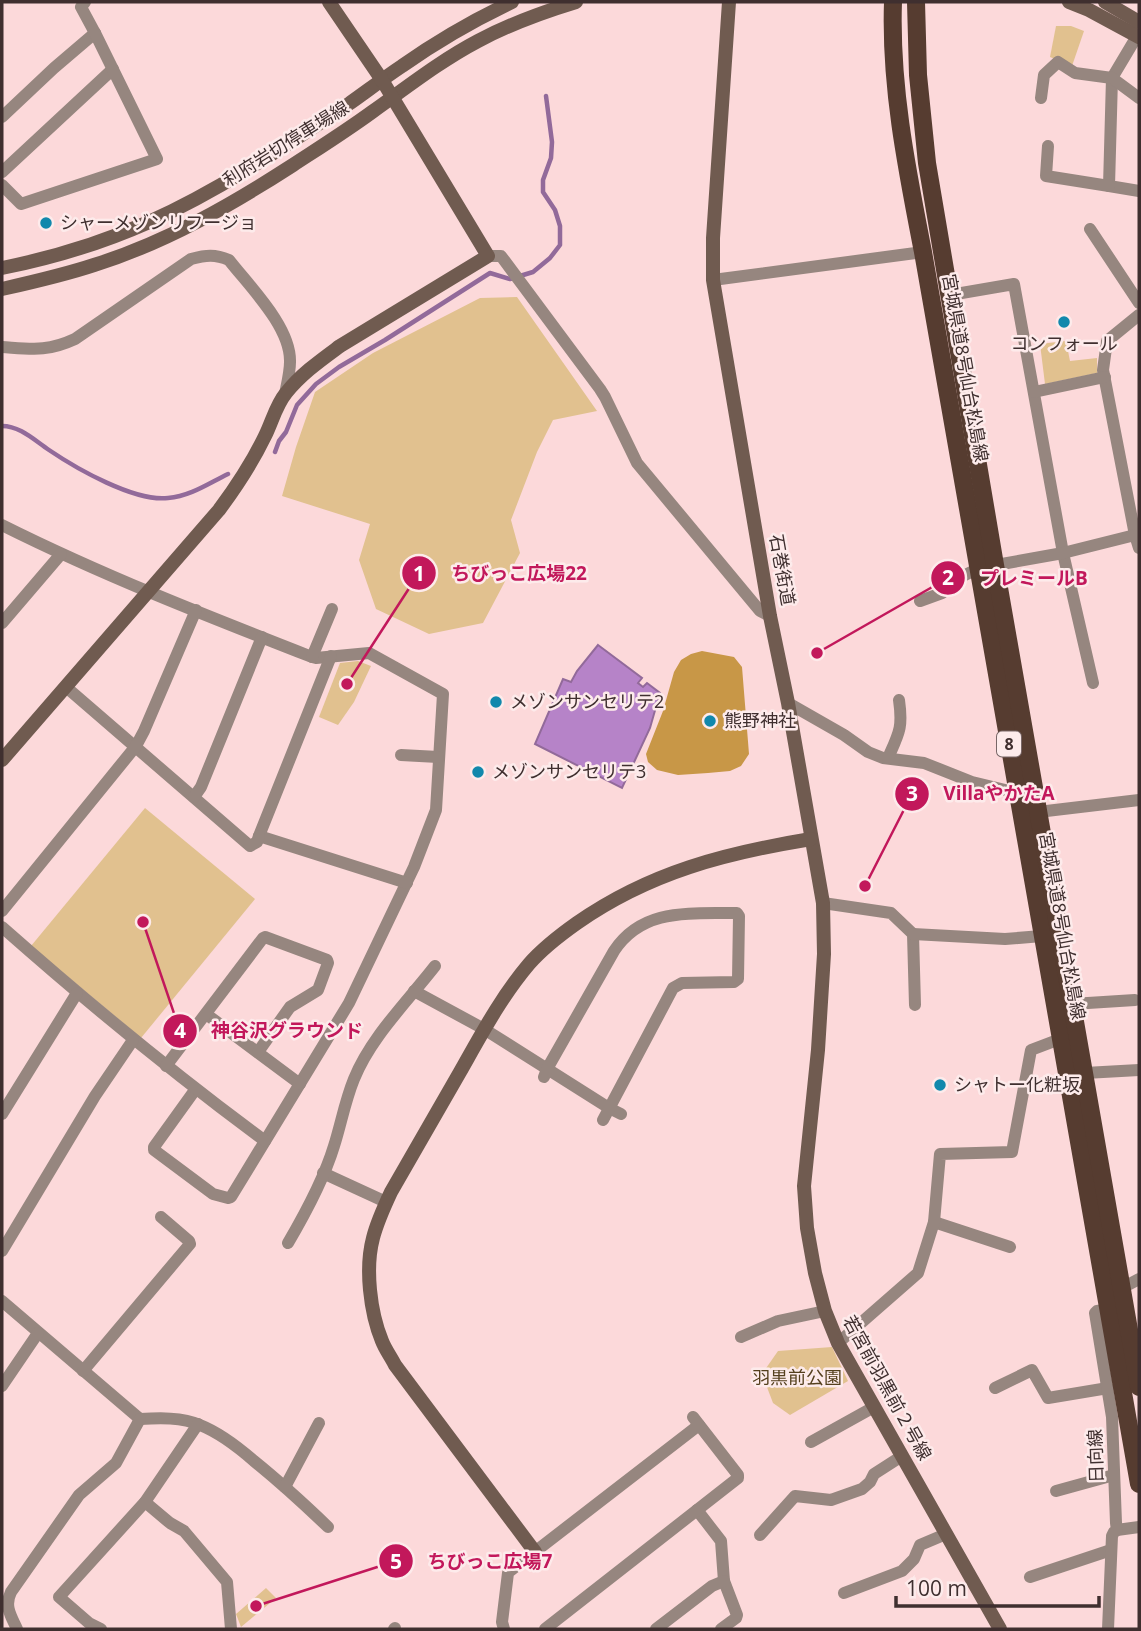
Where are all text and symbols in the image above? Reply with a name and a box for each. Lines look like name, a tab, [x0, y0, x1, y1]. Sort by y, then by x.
street label: 利府岩切停車場線	[218, 95, 353, 191]
place label: シャーメゾンリフージョ	[60, 210, 257, 234]
marker: シャーメゾンリフージョ	[38, 215, 54, 231]
street label: 宮城県道8号仙台松島線	[938, 272, 994, 464]
marker: コンフォール	[1056, 314, 1072, 330]
place label: コンフォール	[1010, 331, 1118, 355]
street label: 石巻街道	[765, 532, 801, 607]
callout: ちびっこ広場22	[402, 553, 601, 593]
callout: プレミールB	[931, 558, 1102, 598]
text: 1	[413, 559, 425, 587]
text: ちびっこ広場22	[451, 560, 587, 586]
text: 2	[942, 563, 954, 591]
text: プレミールB	[980, 565, 1088, 591]
place label: メゾンサンセリテ2	[510, 689, 664, 713]
marker: メゾンサンセリテ2	[488, 694, 504, 710]
place label: 熊野神社	[724, 708, 796, 732]
marker: 熊野神社	[702, 713, 718, 729]
road number: 8	[997, 732, 1021, 757]
place label: メゾンサンセリテ3	[492, 759, 646, 783]
marker: メゾンサンセリテ3	[470, 764, 486, 780]
callout: VillaやかたA	[894, 774, 1069, 814]
text: 3	[906, 779, 918, 807]
text: VillaやかたA	[943, 780, 1056, 806]
street label: 宮城県道8号仙台松島線	[1035, 830, 1091, 1022]
callout: 神谷沢グラウンド	[162, 1011, 377, 1051]
text: 4	[174, 1016, 186, 1044]
text: 神谷沢グラウンド	[211, 1017, 363, 1043]
place label: シャトー化粧坂	[954, 1072, 1080, 1096]
marker: シャトー化粧坂	[932, 1077, 948, 1093]
street label: 若宮前羽黒前２号線	[838, 1311, 938, 1464]
park label: 羽黒前公園	[752, 1365, 842, 1389]
street label: 日向線	[1082, 1429, 1108, 1483]
callout: ちびっこ広場7	[378, 1541, 566, 1581]
text: 5	[390, 1547, 402, 1575]
text: ちびっこ広場7	[428, 1548, 553, 1574]
scale bar	[896, 1564, 1099, 1608]
text: 100 m	[906, 1574, 967, 1602]

